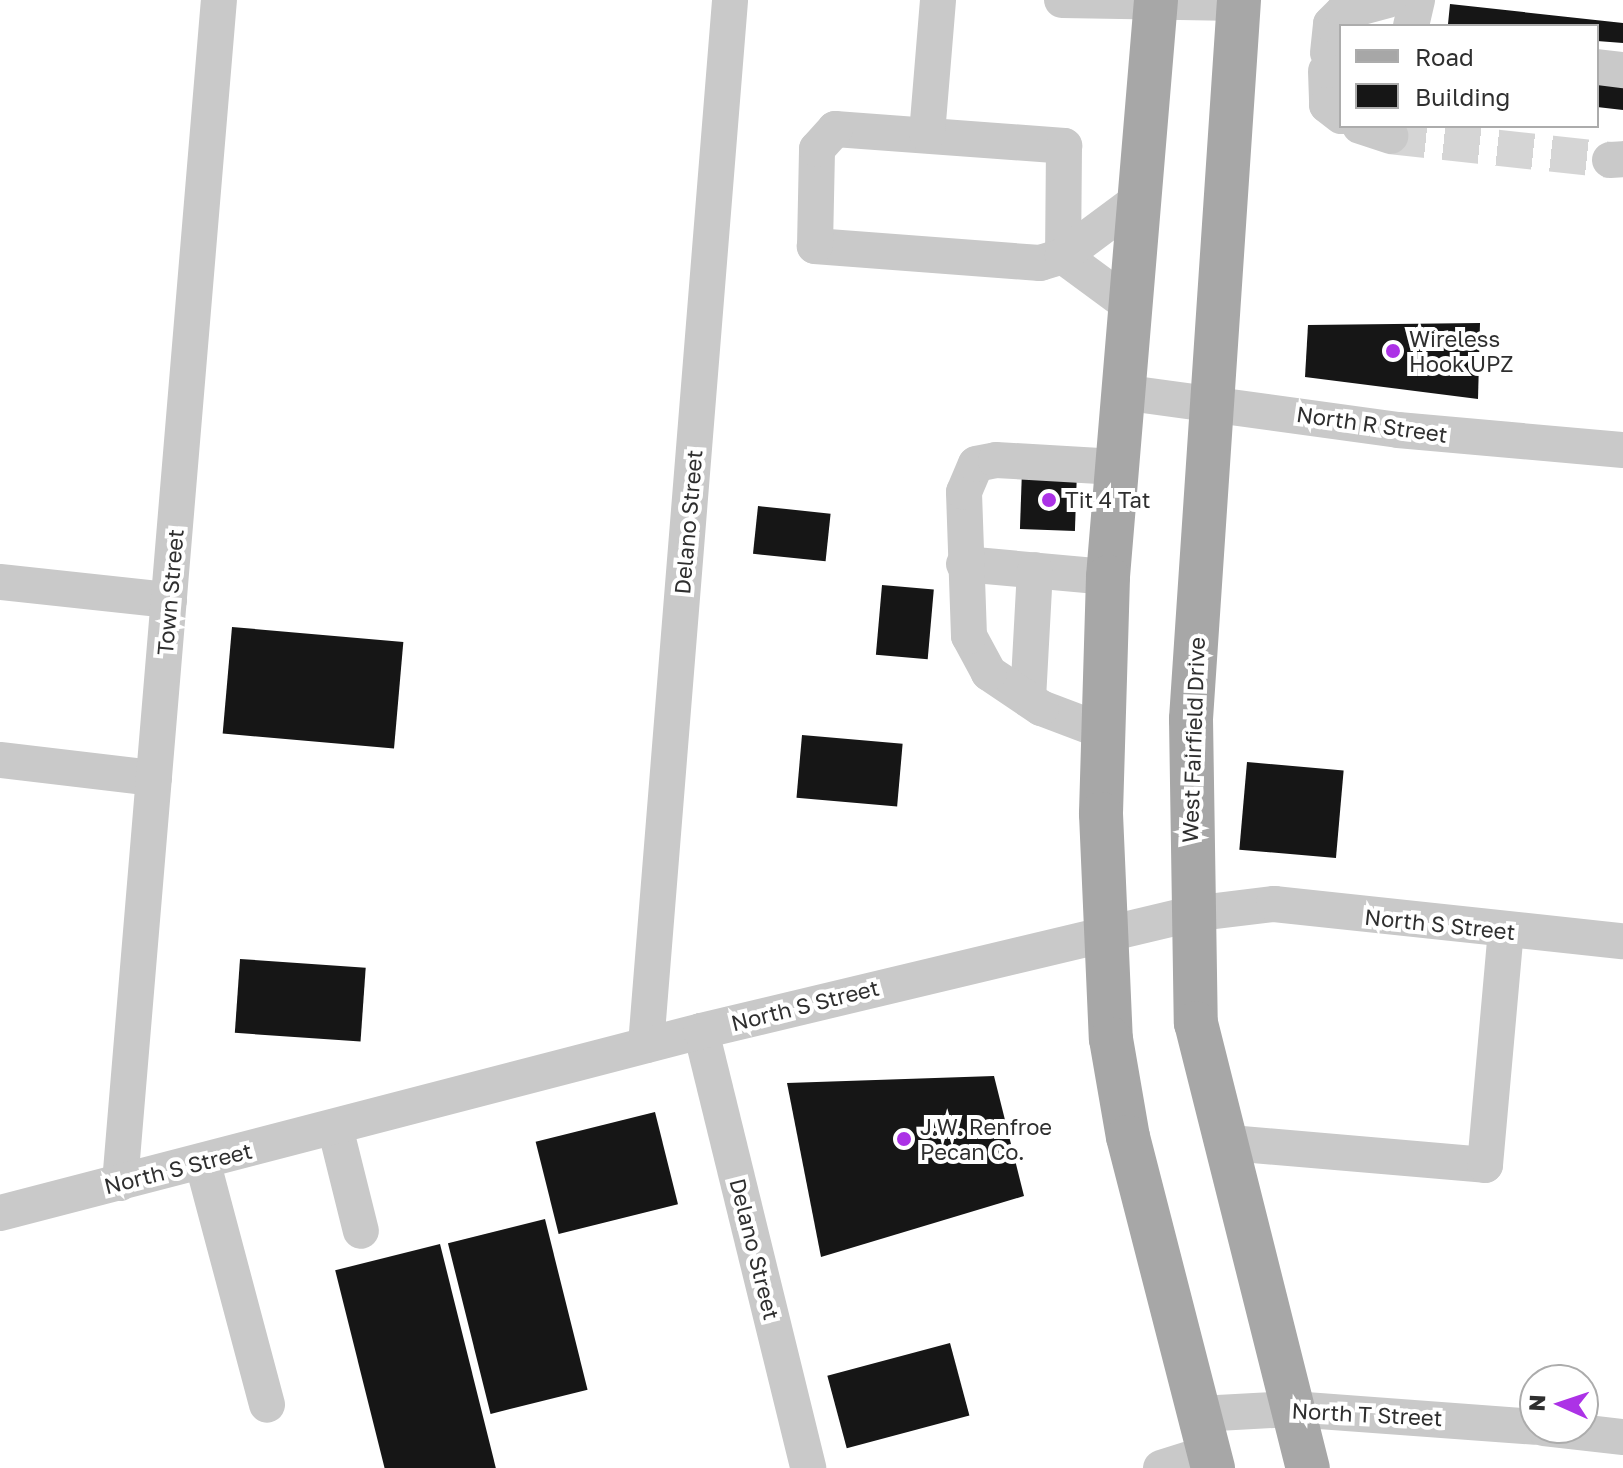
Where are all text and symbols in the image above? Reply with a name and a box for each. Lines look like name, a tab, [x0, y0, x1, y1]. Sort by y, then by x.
legend	[1339, 24, 1599, 128]
text: Road	[1415, 42, 1474, 71]
text: Building	[1415, 82, 1510, 111]
place label: Wireless Hook UPZ	[1409, 325, 1513, 376]
marker: Wireless Hook UPZ	[1384, 342, 1402, 360]
street label: North R Street	[1295, 400, 1449, 448]
street label: Delano Street	[669, 449, 707, 595]
place label: Tit 4 Tat	[1065, 487, 1150, 513]
marker: Tit 4 Tat	[1040, 491, 1058, 509]
street label: Town Street	[151, 528, 189, 656]
street label: West Fairfield Drive	[1176, 637, 1210, 843]
street label: North S Street	[1363, 903, 1517, 945]
street label: North S Street	[728, 974, 882, 1036]
place label: J.W. Renfroe Pecan Co.	[920, 1113, 1052, 1164]
marker: J.W. Renfroe Pecan Co.	[895, 1130, 913, 1148]
street label: North S Street	[101, 1137, 255, 1199]
street label: Delano Street	[725, 1175, 785, 1323]
north arrow	[1519, 1364, 1599, 1444]
text: N	[1523, 1394, 1550, 1412]
street label: North T Street	[1291, 1397, 1443, 1431]

